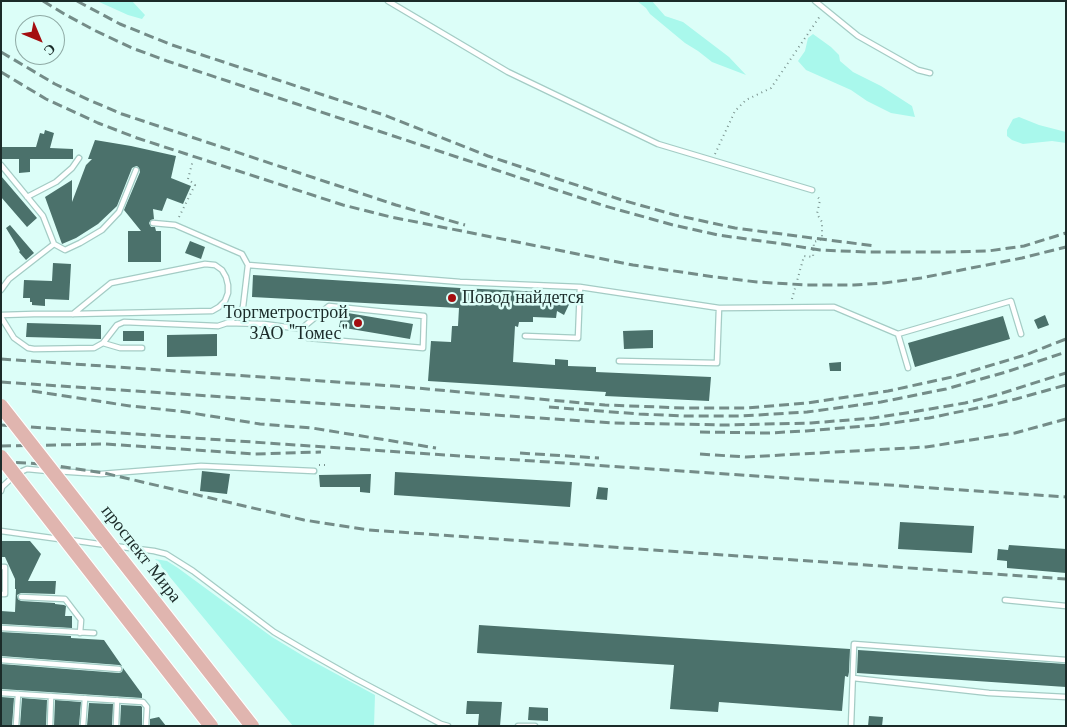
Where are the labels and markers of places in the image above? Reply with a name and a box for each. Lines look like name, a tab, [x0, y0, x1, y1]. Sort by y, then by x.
place label: Повод найдется	[462, 287, 584, 309]
marker: Повод найдется	[446, 292, 458, 304]
place label: Торгметрострой ЗАО "Томес"	[224, 302, 348, 344]
marker: Торгметрострой ЗАО "Томес"	[352, 317, 364, 329]

